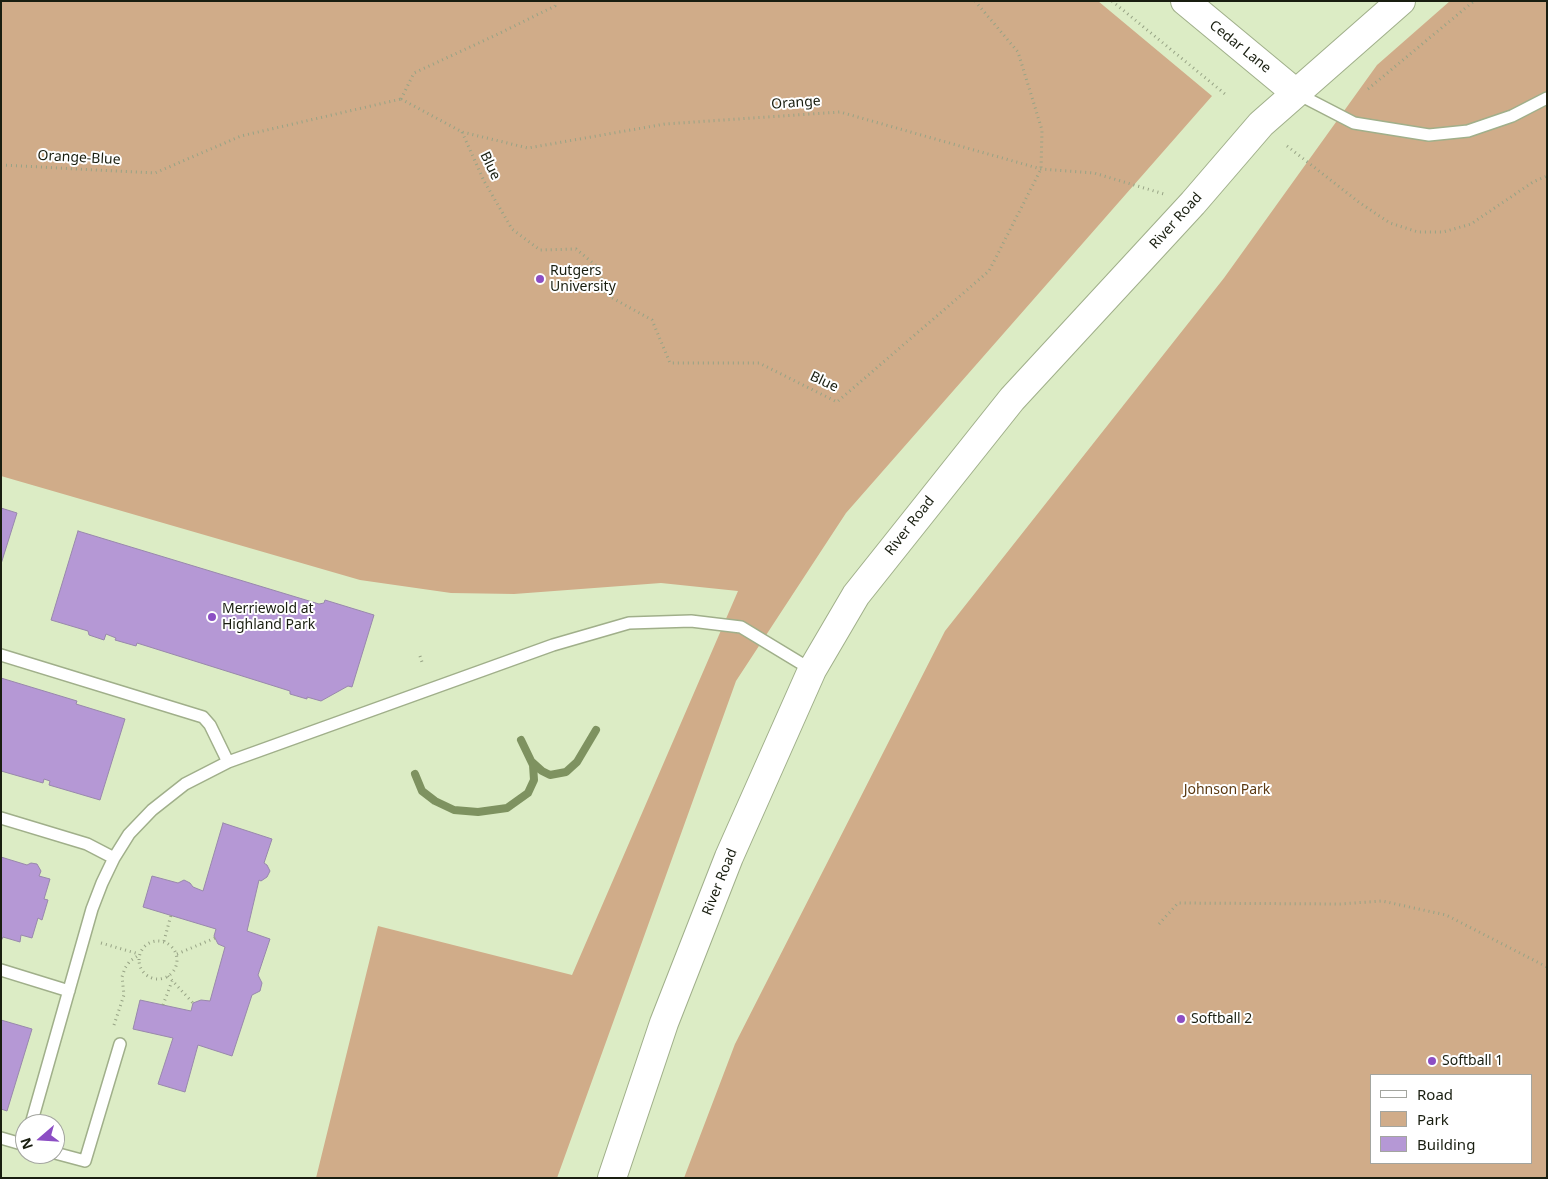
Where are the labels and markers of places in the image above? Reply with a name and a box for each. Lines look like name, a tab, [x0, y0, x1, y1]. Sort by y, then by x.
place label: Rutgers University	[550, 263, 616, 296]
marker: Rutgers University	[534, 273, 546, 285]
place label: Merriewold at Highland Park	[222, 601, 315, 634]
marker: Merriewold at Highland Park	[206, 611, 218, 623]
place label: Softball 2	[1191, 1011, 1252, 1027]
marker: Softball 2	[1175, 1013, 1187, 1025]
place label: Softball 1	[1442, 1053, 1503, 1069]
marker: Softball 1	[1426, 1055, 1438, 1067]

